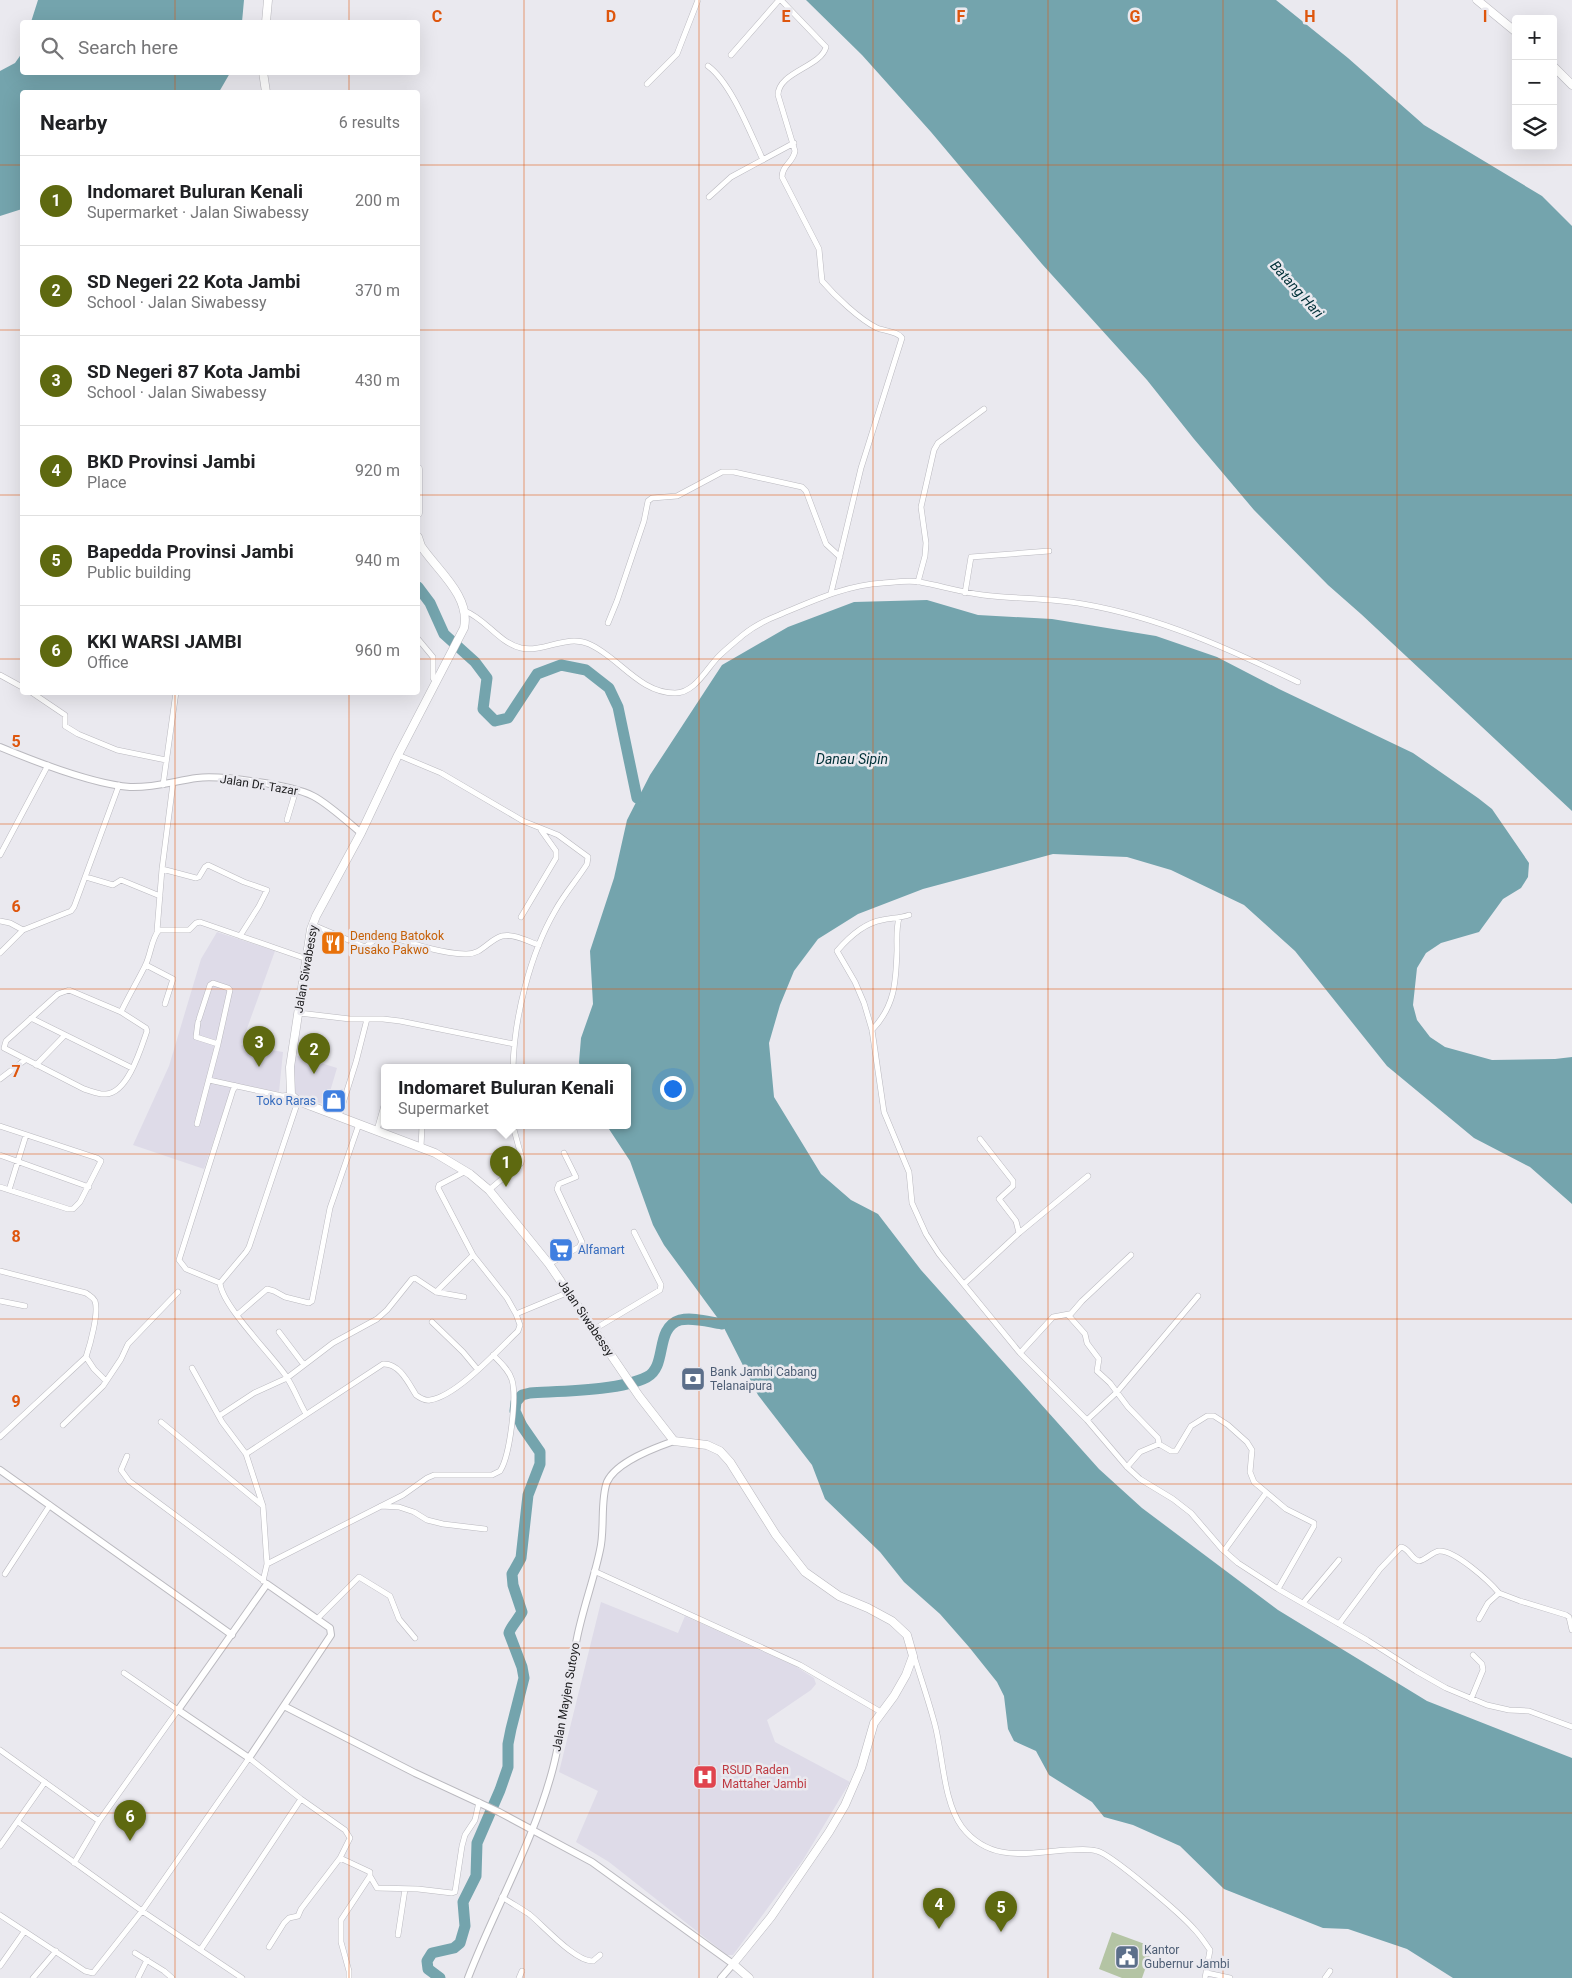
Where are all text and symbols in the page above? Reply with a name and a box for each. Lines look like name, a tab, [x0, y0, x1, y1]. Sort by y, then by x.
text: C	[432, 7, 442, 26]
text: D	[606, 7, 616, 26]
text: E	[782, 7, 791, 26]
text: F	[957, 7, 966, 26]
text: G	[1130, 7, 1141, 26]
text: H	[1304, 7, 1316, 26]
text: I	[1483, 7, 1487, 26]
map controls	[1512, 15, 1557, 150]
button: +	[1512, 15, 1557, 60]
search box	[20, 20, 420, 75]
icon: search	[38, 34, 66, 62]
text: Search here	[78, 36, 178, 59]
button: −	[1512, 60, 1557, 105]
button: layers	[1512, 105, 1557, 150]
text: Nearby	[40, 111, 107, 135]
text: 6 results	[339, 113, 400, 132]
text: Indomaret Buluran Kenali	[87, 180, 303, 203]
text: 1	[51, 191, 61, 210]
text: 200 m	[355, 191, 400, 210]
text: Supermarket · Jalan Siwabessy	[87, 203, 309, 222]
water label: Batang Hari	[1267, 257, 1327, 321]
text: SD Negeri 22 Kota Jambi	[87, 270, 301, 293]
text: 2	[51, 281, 61, 300]
text: 370 m	[355, 281, 400, 300]
text: School · Jalan Siwabessy	[87, 293, 267, 312]
text: SD Negeri 87 Kota Jambi	[87, 360, 301, 383]
text: 3	[51, 371, 61, 390]
text: 430 m	[355, 371, 400, 390]
text: School · Jalan Siwabessy	[87, 383, 267, 402]
text: BKD Provinsi Jambi	[87, 450, 256, 473]
text: 4	[51, 461, 61, 480]
text: 920 m	[355, 461, 400, 480]
text: Place	[87, 473, 127, 492]
text: Bapedda Provinsi Jambi	[87, 540, 294, 563]
text: 5	[51, 551, 61, 570]
text: 940 m	[355, 551, 400, 570]
text: Public building	[87, 563, 191, 582]
text: KKI WARSI JAMBI	[87, 630, 242, 653]
text: 6	[51, 641, 61, 660]
text: 960 m	[355, 641, 400, 660]
text: Office	[87, 653, 129, 672]
text: 5	[11, 732, 21, 751]
water label: Danau Sipin	[816, 751, 888, 767]
street label: Jalan Dr. Tazar	[219, 772, 299, 798]
text: 6	[11, 897, 21, 916]
street label: Jalan Siwabessy	[291, 924, 321, 1014]
place label: Dendeng Batokok Pusako Pakwo	[350, 929, 445, 957]
restaurant icon: Dendeng Batokok Pusako Pakwo	[320, 930, 346, 956]
pin: 3	[243, 1026, 275, 1067]
pin: 2	[298, 1033, 330, 1074]
text: 7	[11, 1062, 21, 1081]
popup	[381, 1064, 631, 1129]
text: Indomaret Buluran Kenali	[398, 1076, 614, 1099]
your location	[660, 1076, 686, 1102]
shop icon: Toko Raras	[321, 1088, 347, 1114]
place label: Toko Raras	[256, 1094, 316, 1108]
text: Supermarket	[398, 1099, 489, 1118]
pin: 1	[490, 1146, 522, 1187]
text: 8	[11, 1227, 21, 1246]
supermarket icon: Alfamart	[548, 1237, 574, 1263]
place label: Alfamart	[578, 1243, 625, 1257]
street label: Jalan Siwabessy	[555, 1277, 617, 1359]
place label: Bank Jambi Cabang Telanaipura	[710, 1365, 817, 1393]
bank icon: Bank Jambi Cabang Telanaipura	[680, 1366, 706, 1392]
text: 9	[11, 1392, 21, 1411]
street label: Jalan Mayjen Sutoyo	[550, 1641, 583, 1753]
place label: RSUD Raden Mattaher Jambi	[722, 1763, 807, 1791]
hospital icon: RSUD Raden Mattaher Jambi	[692, 1764, 718, 1790]
pin: 6	[114, 1800, 146, 1841]
pin: 4	[923, 1888, 955, 1929]
pin: 5	[985, 1891, 1017, 1932]
place label: Kantor Gubernur Jambi	[1144, 1943, 1230, 1971]
public building icon: Kantor Gubernur Jambi	[1114, 1944, 1140, 1970]

